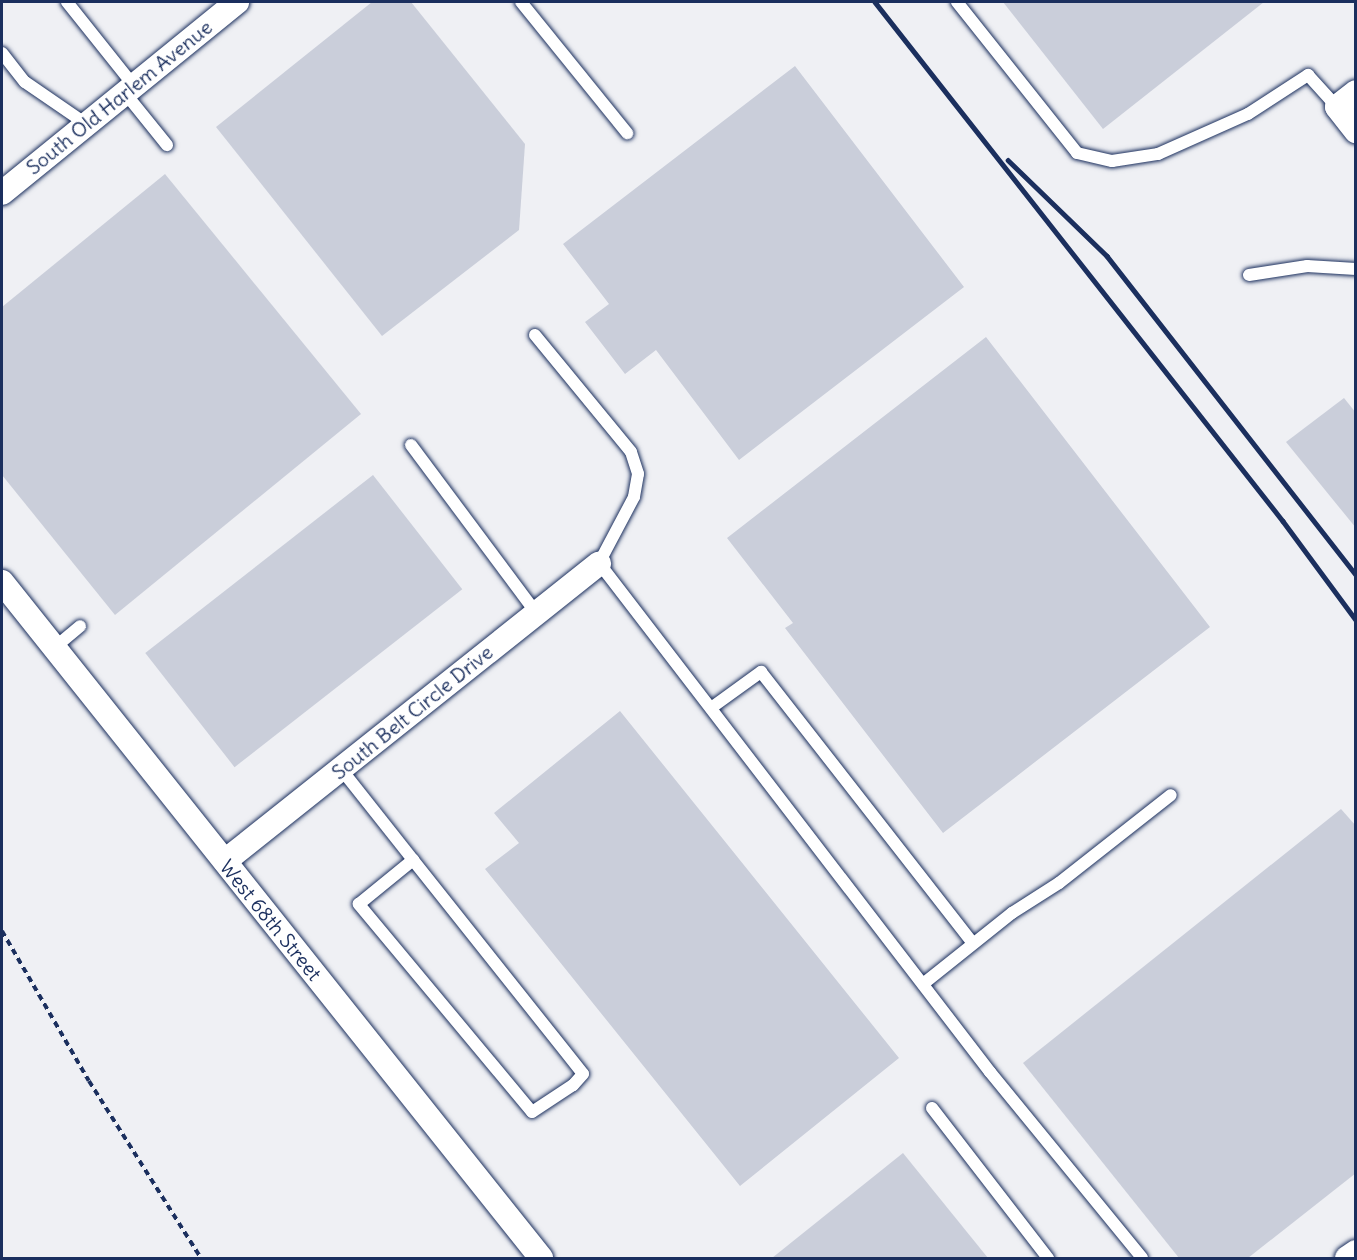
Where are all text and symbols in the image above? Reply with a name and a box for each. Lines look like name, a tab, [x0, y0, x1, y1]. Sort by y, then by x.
street label: South Old Harlem Avenue	[21, 15, 217, 179]
street label: South Belt Circle Drive	[327, 640, 497, 784]
street label: West 68th Street	[215, 855, 327, 985]

